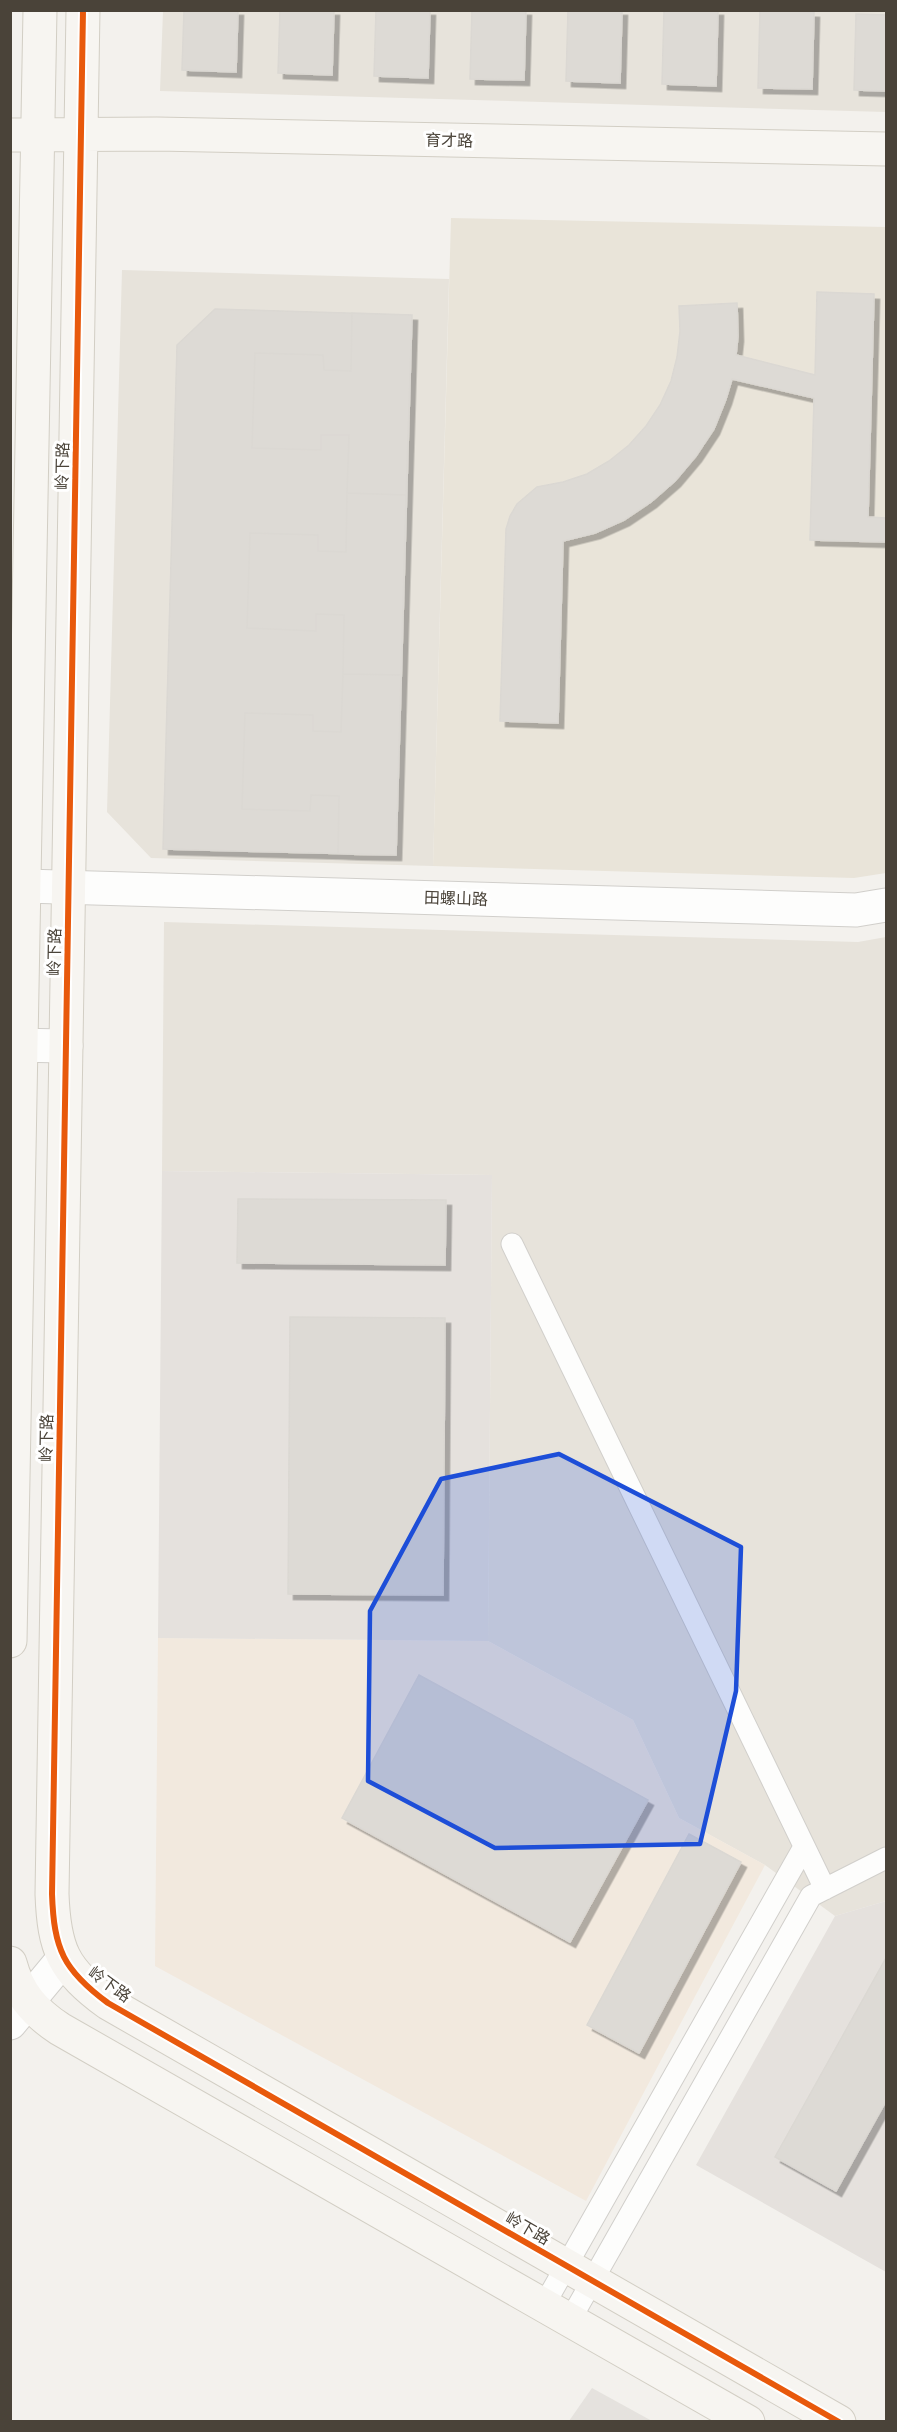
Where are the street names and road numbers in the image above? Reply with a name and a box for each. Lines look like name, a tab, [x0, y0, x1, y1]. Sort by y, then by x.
street label: 育才路	[425, 131, 473, 149]
street label: 岭下路	[53, 442, 71, 490]
street label: 田螺山路	[424, 888, 488, 908]
street label: 岭下路	[45, 928, 63, 976]
street label: 岭下路	[37, 1414, 55, 1462]
street label: 岭下路	[85, 1963, 135, 2005]
street label: 岭下路	[503, 2208, 553, 2248]

